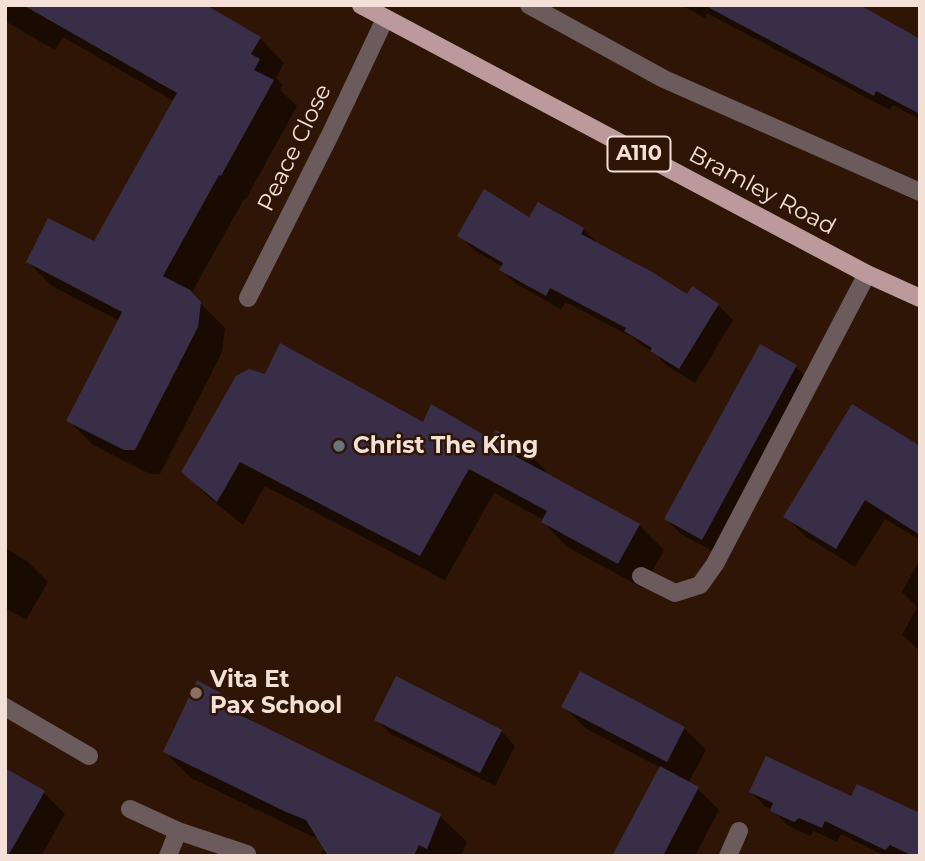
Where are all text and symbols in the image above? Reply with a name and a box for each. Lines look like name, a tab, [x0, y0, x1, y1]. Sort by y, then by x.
street label: Peace Close	[252, 80, 338, 216]
road number: A110	[608, 136, 670, 172]
street label: Bramley Road	[684, 141, 840, 241]
place label: Christ The King	[353, 432, 538, 460]
marker: Christ The King	[331, 438, 347, 454]
place label: Vita Et Pax School	[210, 666, 342, 720]
marker: Vita Et Pax School	[188, 685, 204, 701]

